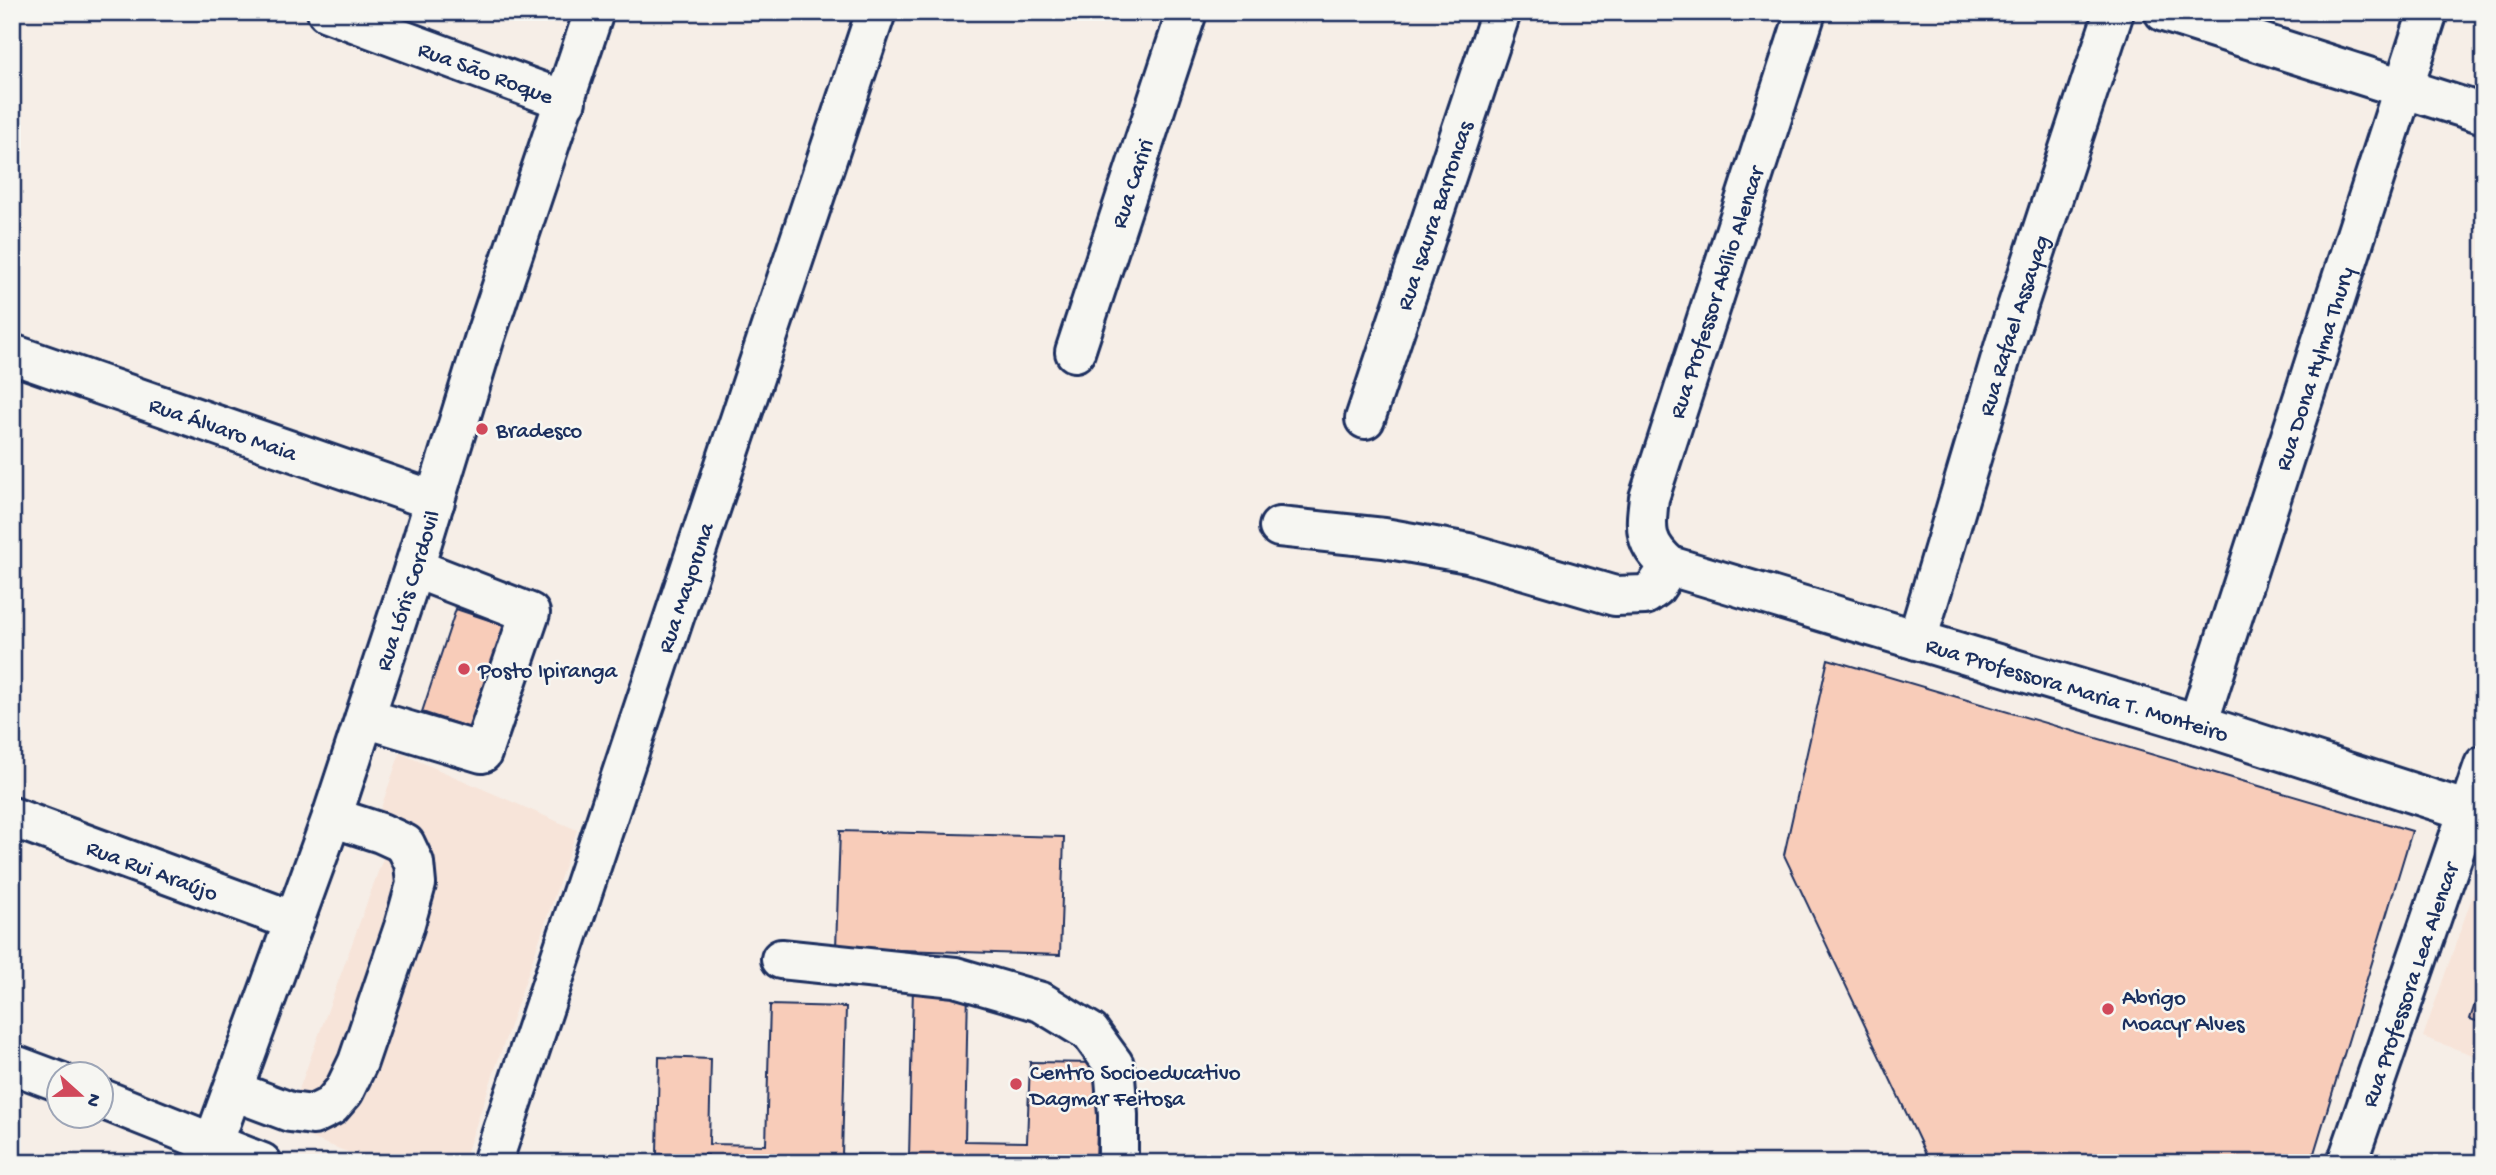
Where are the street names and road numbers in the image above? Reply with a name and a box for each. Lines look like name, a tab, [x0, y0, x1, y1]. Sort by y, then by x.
street label: Rua São Roque	[414, 37, 558, 112]
street label: Rua Isaura Barroncas	[1392, 118, 1481, 314]
street label: Rua Cariri	[1107, 136, 1161, 232]
street label: Rua Professor Abílio Alencar	[1665, 162, 1772, 423]
street label: Rua Rafael Assayag	[1974, 232, 2057, 420]
street label: Rua Dona Hylma Thury	[2271, 264, 2362, 475]
street label: Rua Álvaro Maia	[145, 393, 301, 469]
street label: Rua Lóris Cordovil	[371, 508, 448, 675]
street label: Rua Mayoruna	[653, 518, 722, 657]
street label: Rua Professora Maria T. Monteiro	[1922, 633, 2231, 750]
street label: Rua Rui Araújo	[82, 836, 221, 909]
street label: Rua Professora Lea Alencar	[2357, 858, 2467, 1111]

